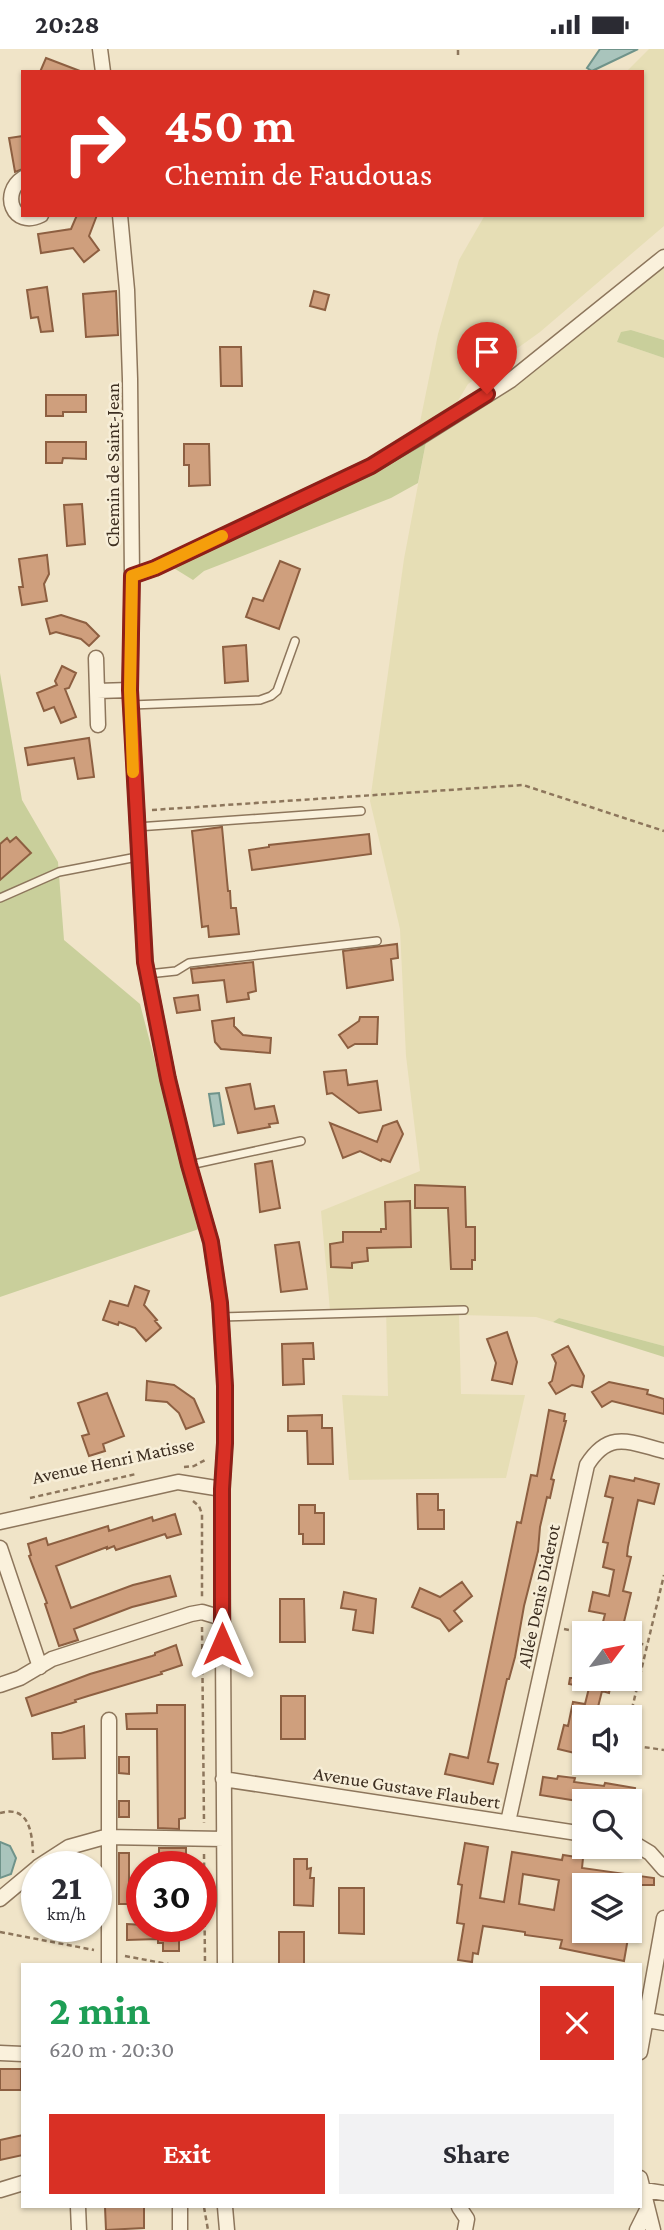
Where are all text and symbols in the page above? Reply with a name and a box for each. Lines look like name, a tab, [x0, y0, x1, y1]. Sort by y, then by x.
text: 20:28	[35, 10, 100, 39]
icon: right	[49, 98, 140, 189]
text: 450 m	[164, 98, 295, 153]
text: Chemin de Faudouas	[164, 156, 432, 192]
pin	[457, 322, 517, 394]
icon: arrive	[468, 333, 506, 371]
street label: Chemin de Saint-Jean	[102, 383, 123, 547]
street label: Avenue Henri Matisse	[30, 1433, 196, 1488]
street label: Allée Denis Diderot	[513, 1522, 564, 1670]
position arrow	[185, 1607, 259, 1681]
north arrow	[572, 1621, 642, 1691]
map controls	[572, 1621, 642, 1943]
button: sound	[572, 1705, 642, 1775]
street label: Avenue Gustave Flaubert	[312, 1762, 503, 1813]
button: search	[572, 1789, 642, 1859]
speed limit sign: 30	[126, 1851, 217, 1942]
text: 21	[51, 1868, 82, 1907]
button: layers	[572, 1873, 642, 1943]
text: km/h	[47, 1904, 86, 1924]
text: 2 min	[49, 1986, 150, 2033]
button: close	[540, 1986, 614, 2060]
text: 620 m · 20:30	[49, 2036, 174, 2062]
button: Exit	[49, 2114, 325, 2194]
button: Share	[339, 2114, 614, 2194]

